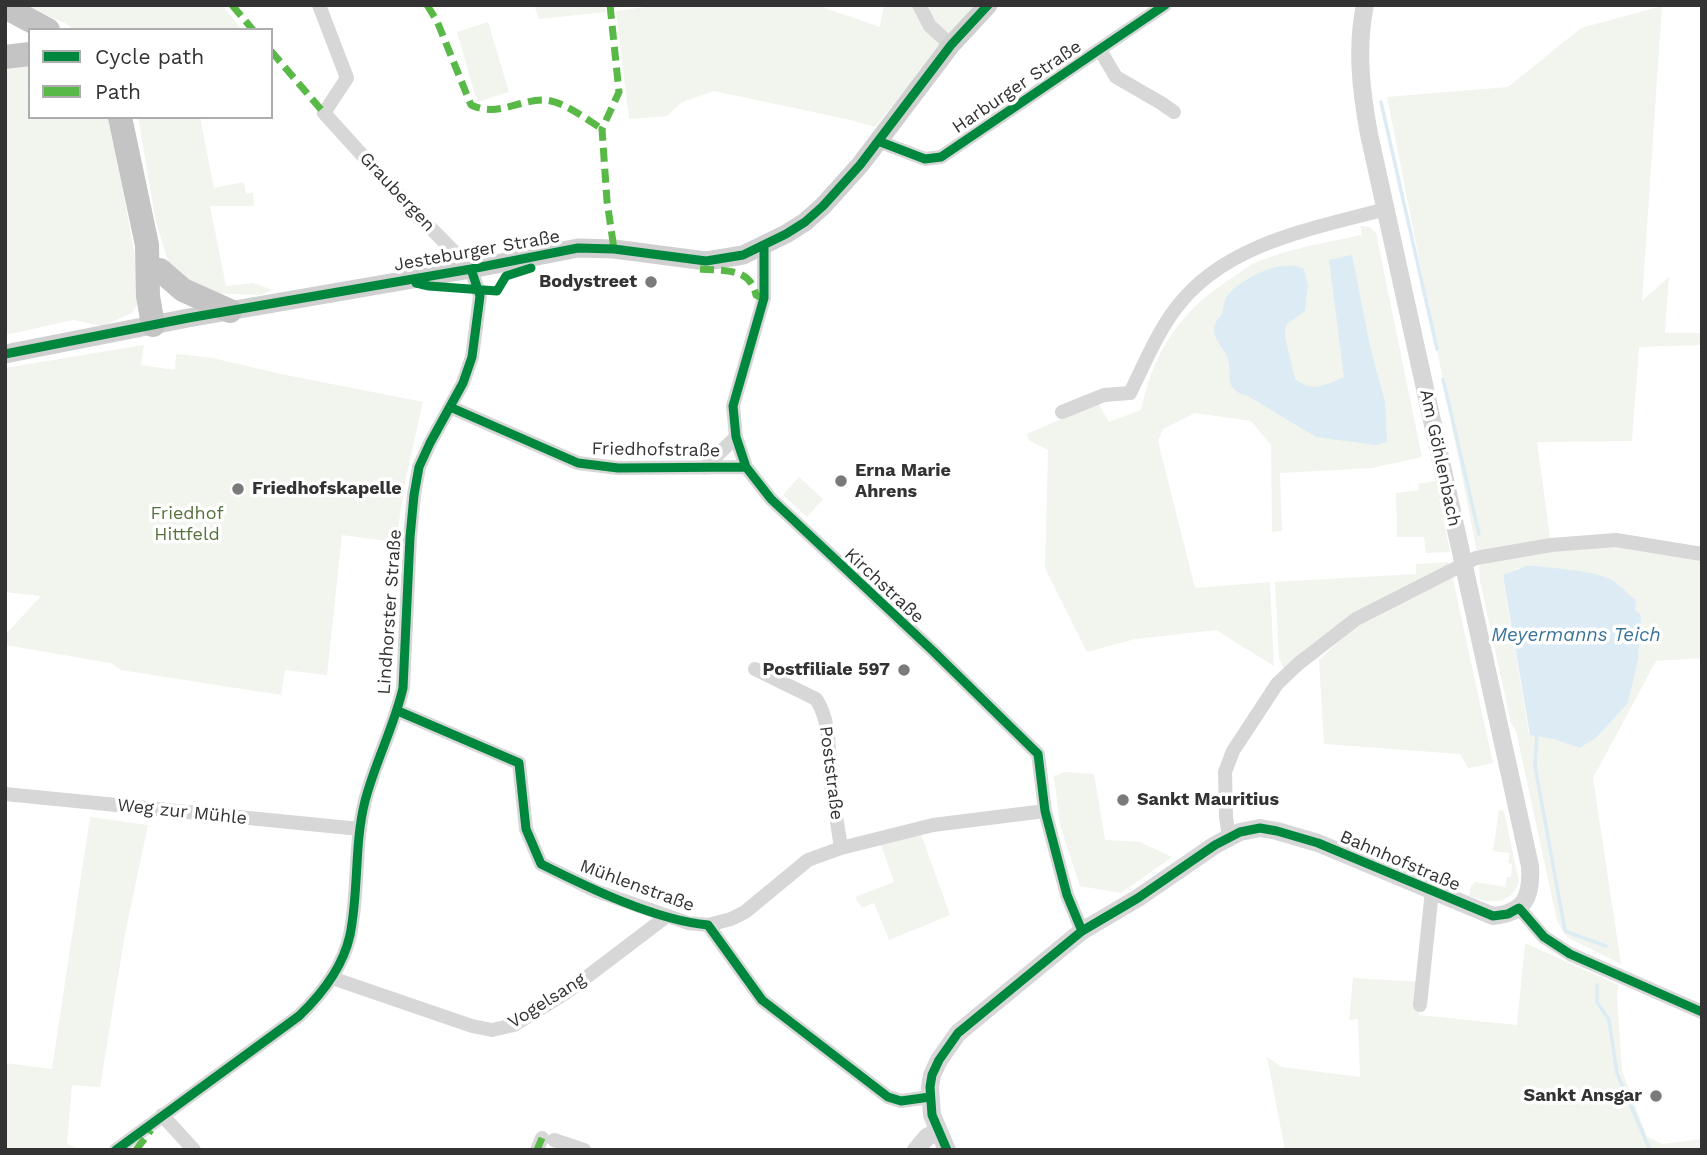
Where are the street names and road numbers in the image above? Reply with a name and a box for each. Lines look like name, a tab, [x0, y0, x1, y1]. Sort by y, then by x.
street label: Harburger Straße	[948, 36, 1086, 138]
street label: Graubergen	[355, 148, 439, 236]
street label: Jesteburger Straße	[392, 226, 562, 276]
street label: Am Göhlenbach	[1415, 387, 1465, 529]
street label: Friedhofstraße	[591, 438, 721, 462]
street label: Lindhorster Straße	[373, 529, 407, 695]
street label: Kirchstraße	[840, 544, 928, 628]
street label: Poststraße	[815, 725, 847, 821]
street label: Weg zur Mühle	[116, 794, 248, 830]
street label: Bahnhofstraße	[1336, 826, 1464, 896]
street label: Mühlenstraße	[577, 855, 697, 917]
street label: Vogelsang	[504, 969, 590, 1033]

